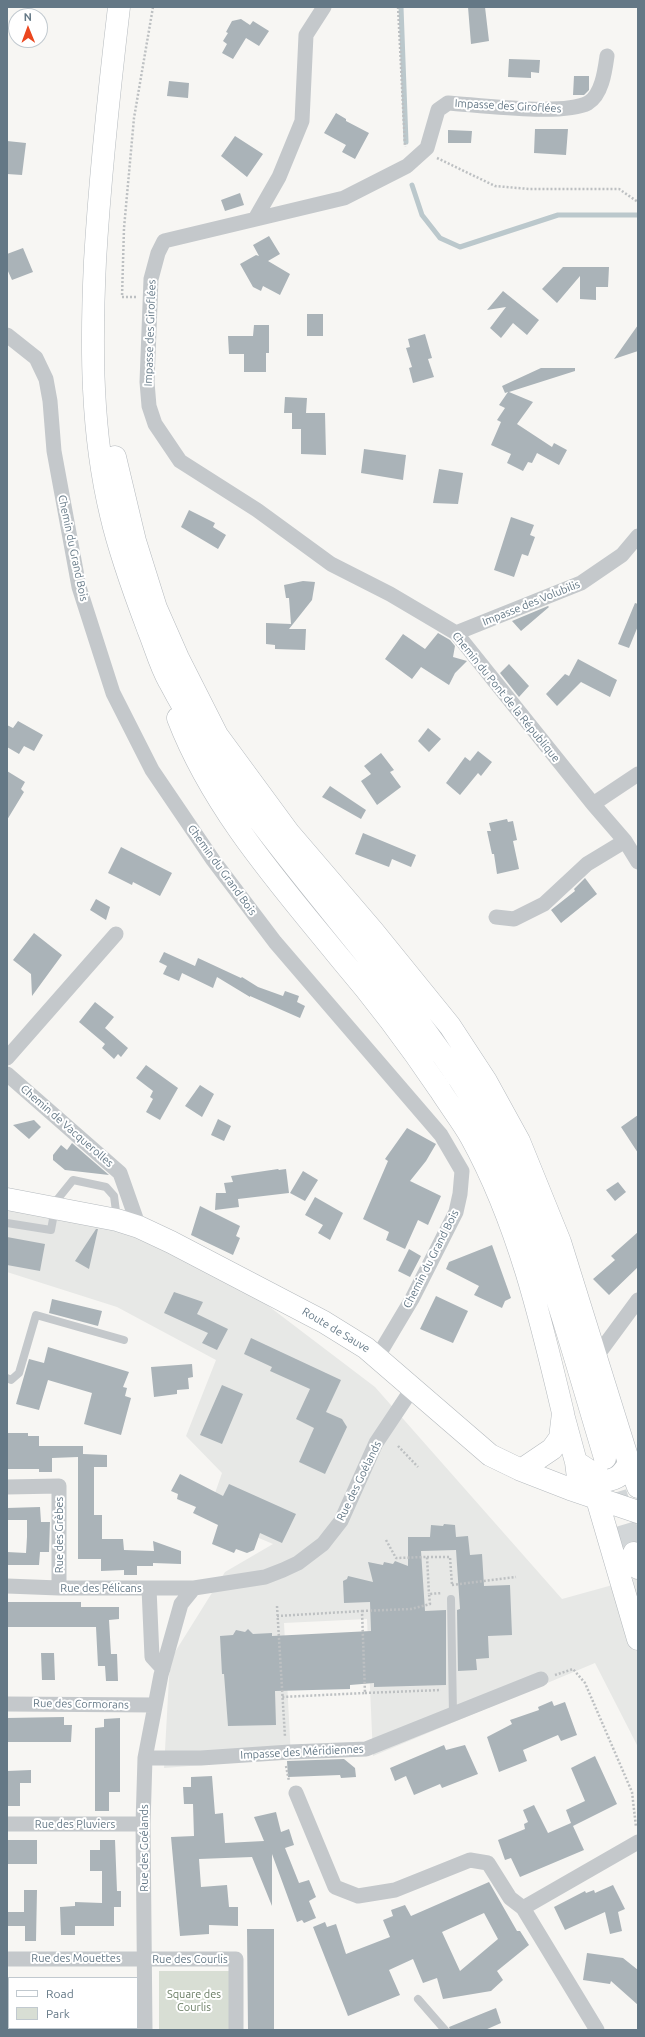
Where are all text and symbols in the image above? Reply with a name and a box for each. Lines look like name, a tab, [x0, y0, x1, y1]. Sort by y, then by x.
north arrow	[8, 8, 48, 48]
text: N	[24, 11, 32, 23]
street label: Impasse des Giroflées	[454, 97, 562, 115]
street label: Impasse des Giroflées	[142, 279, 158, 387]
street label: Chemin du Grand Bois	[55, 494, 91, 602]
street label: Impasse des Volubilis	[480, 577, 582, 629]
street label: Chemin du Pont de la République	[449, 629, 563, 765]
street label: Chemin du Grand Bois	[185, 822, 259, 918]
street label: Chemin de Vacquerolles	[18, 1082, 116, 1170]
street label: Chemin du Grand Bois	[400, 1208, 462, 1310]
street label: Route de Sauve	[300, 1305, 372, 1355]
street label: Rue des Goélands	[334, 1439, 384, 1523]
street label: Rue des Grèbes	[52, 1497, 66, 1573]
street label: Rue des Pélicans	[60, 1581, 142, 1595]
street label: Rue des Cormorans	[33, 1697, 129, 1711]
street label: Impasse des Méridiennes	[240, 1742, 364, 1762]
street label: Rue des Goélands	[137, 1804, 151, 1892]
street label: Rue des Pluviers	[35, 1817, 115, 1831]
street label: Rue des Mouettes	[31, 1951, 121, 1965]
street label: Rue des Courlis	[152, 1952, 228, 1966]
legend	[8, 1977, 138, 2029]
text: Road	[46, 1987, 74, 2000]
park label: Square des Courlis	[167, 1987, 221, 2013]
text: Park	[46, 2007, 70, 2020]

